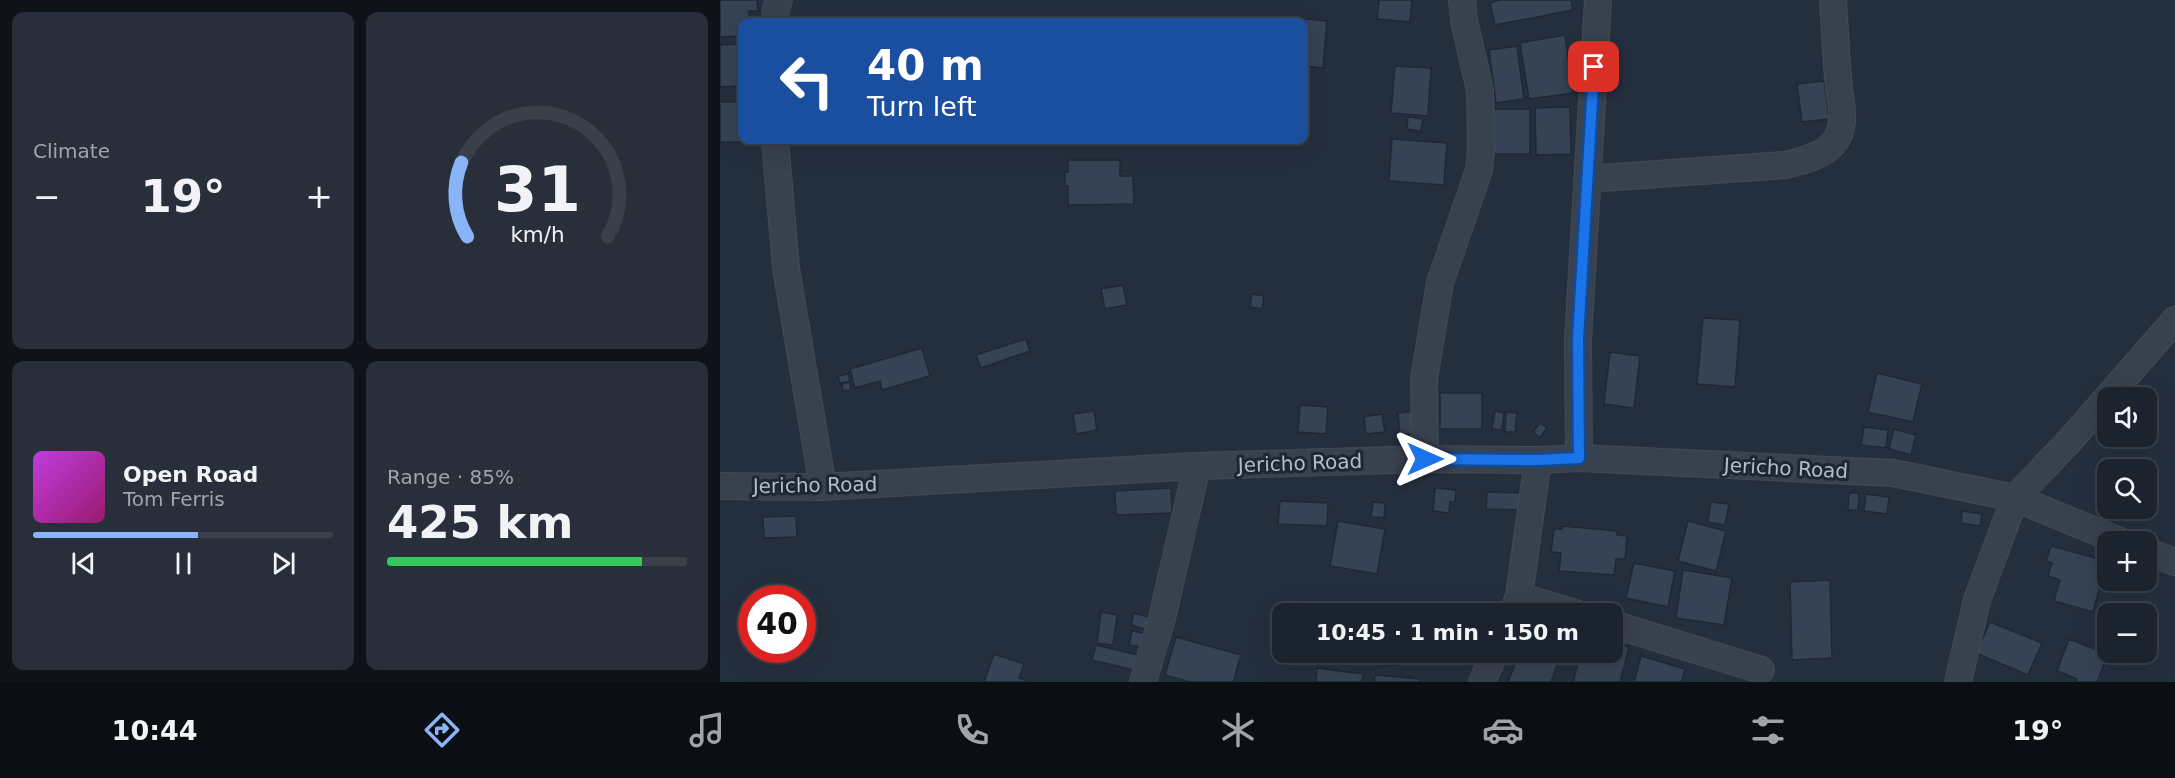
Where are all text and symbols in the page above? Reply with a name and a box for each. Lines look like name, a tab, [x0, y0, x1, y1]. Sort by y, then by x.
text: 40 m	[867, 41, 984, 90]
pin	[1568, 41, 1619, 92]
icon: left	[768, 42, 846, 120]
icon: arrive	[1577, 50, 1610, 83]
text: Turn left	[867, 91, 977, 122]
text: Climate	[33, 139, 110, 163]
text: 31	[494, 153, 580, 226]
text: 19°	[140, 170, 226, 223]
text: −	[33, 177, 61, 216]
text: +	[305, 177, 333, 216]
text: km/h	[510, 223, 564, 248]
map controls	[2097, 387, 2157, 663]
button: sound	[2097, 387, 2157, 447]
position arrow	[1393, 427, 1457, 491]
street label: Jericho Road	[1235, 449, 1363, 477]
street label: Jericho Road	[1721, 453, 1849, 483]
button: search	[2097, 459, 2157, 519]
text: Open Road	[123, 462, 258, 487]
text: Range · 85%	[387, 465, 514, 489]
street label: Jericho Road	[751, 472, 877, 498]
text: Tom Ferris	[123, 487, 225, 511]
text: 425 km	[387, 496, 573, 549]
button: +	[2097, 531, 2157, 591]
icon: previous	[67, 547, 100, 580]
icon: pause	[167, 547, 200, 580]
icon: next	[267, 547, 300, 580]
speed limit sign: 40	[738, 585, 816, 663]
button: −	[2097, 603, 2157, 663]
text: 10:45 · 1 min · 150 m	[1316, 620, 1579, 645]
icon: directions	[421, 709, 463, 751]
icon: music	[686, 709, 728, 751]
icon: phone	[951, 709, 993, 751]
icon: climate	[1217, 709, 1259, 751]
icon: car	[1482, 709, 1524, 751]
icon: filters	[1747, 709, 1789, 751]
text: 10:44	[112, 715, 198, 746]
text: 19°	[2012, 715, 2063, 746]

